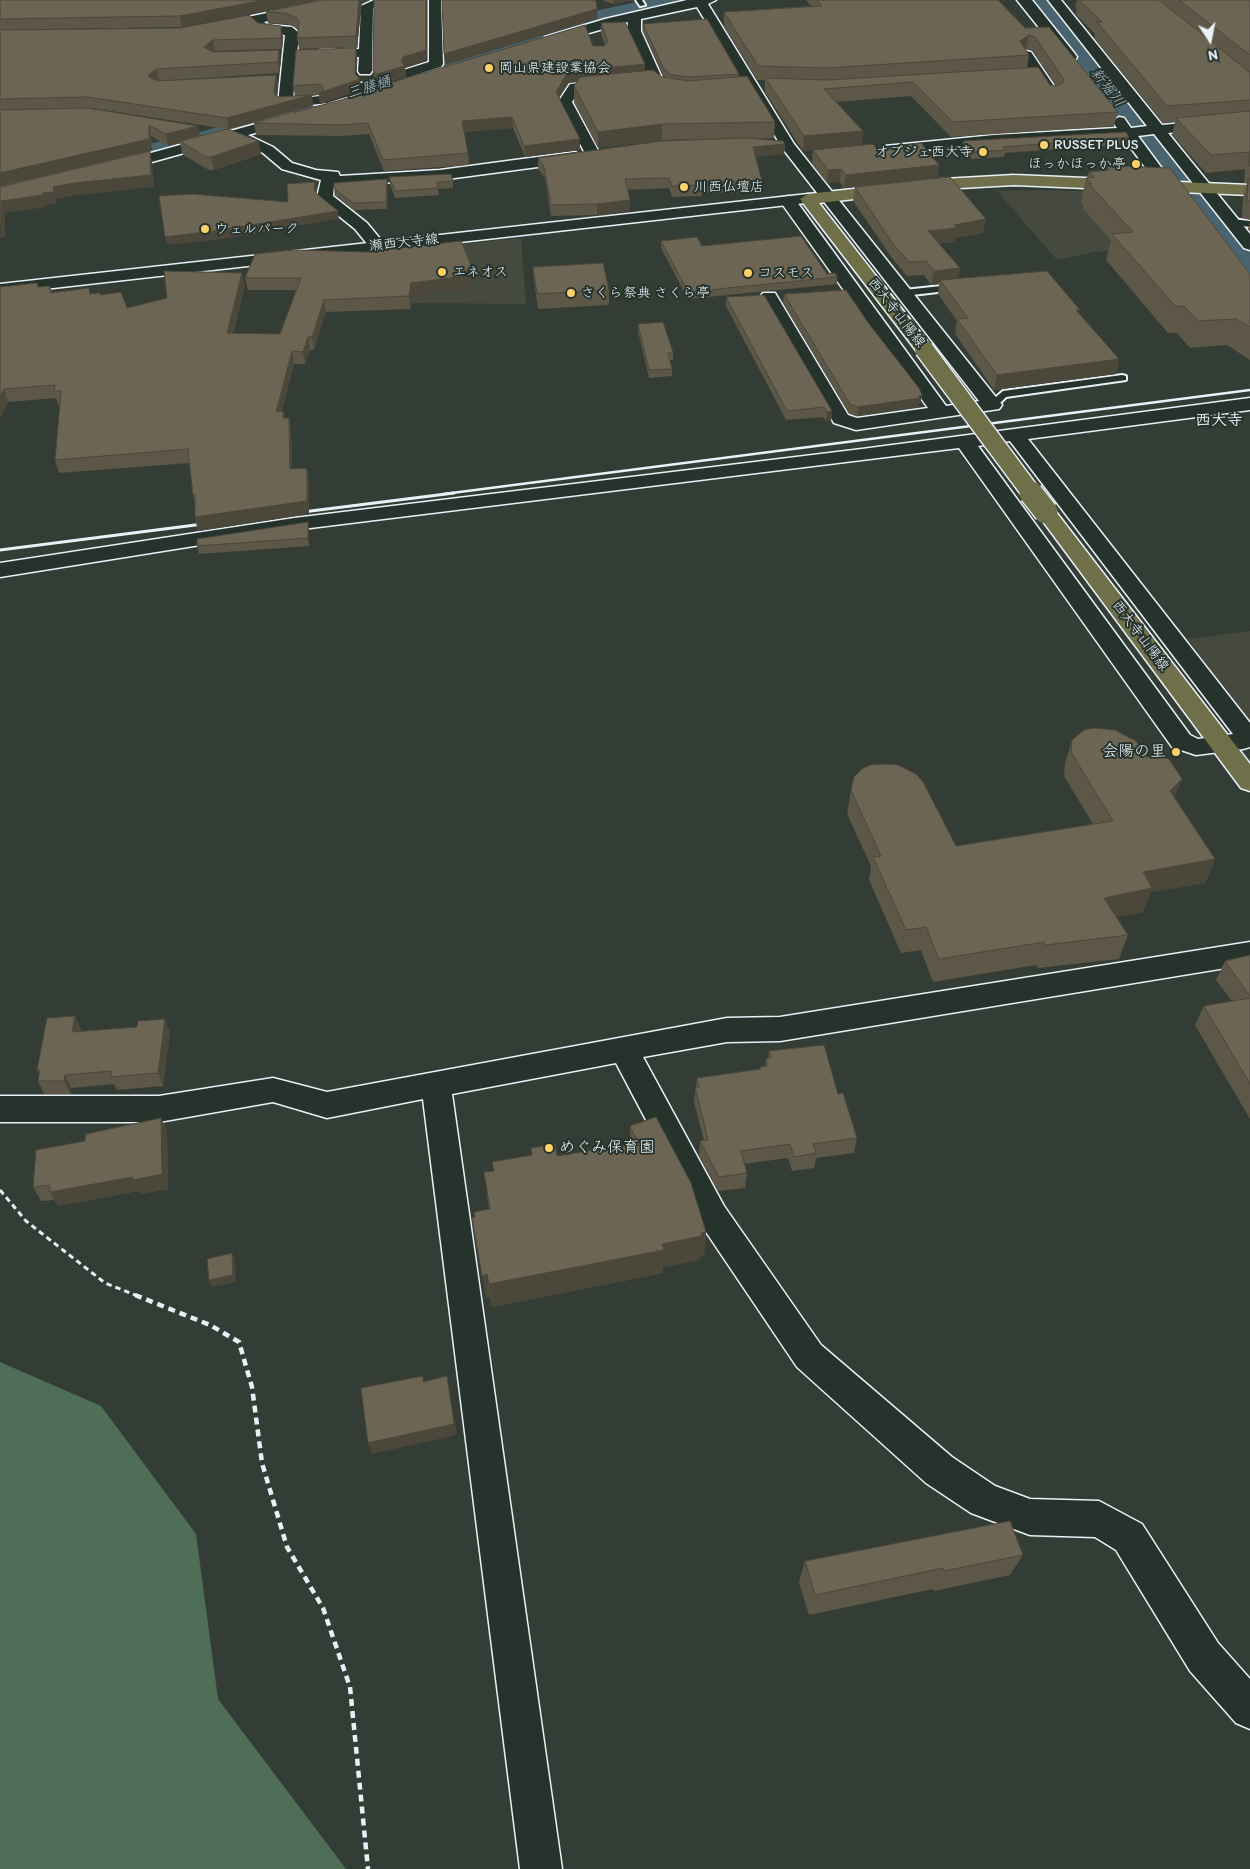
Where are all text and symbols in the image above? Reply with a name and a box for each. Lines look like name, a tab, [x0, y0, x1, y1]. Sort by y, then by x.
north arrow	[1185, 15, 1235, 65]
text: N	[1207, 46, 1219, 64]
place label: 岡山県建設業協会	[499, 60, 611, 76]
marker: 岡山県建設業協会	[483, 62, 495, 74]
water label: 新堀川	[1086, 65, 1128, 111]
water label: 三膳樋	[345, 73, 393, 103]
place label: RUSSET PLUS	[1054, 137, 1139, 153]
marker: RUSSET PLUS	[1038, 139, 1050, 151]
place label: オブジェ西大寺	[875, 144, 973, 160]
marker: オブジェ西大寺	[977, 146, 989, 158]
place label: ほっかほっか亭	[1028, 156, 1126, 172]
marker: ほっかほっか亭	[1130, 158, 1142, 170]
place label: 川西仏壇店	[694, 179, 764, 195]
marker: 川西仏壇店	[678, 181, 690, 193]
place label: ウェルパーク	[215, 221, 299, 237]
marker: ウェルパーク	[199, 223, 211, 235]
street label: 瀬西大寺線	[368, 231, 440, 255]
place label: エネオス	[452, 264, 508, 280]
place label: コスモス	[758, 265, 814, 281]
marker: エネオス	[436, 266, 448, 278]
marker: コスモス	[742, 267, 754, 279]
street label: 西大寺山陽線	[864, 275, 928, 351]
place label: さくら祭典 さくら亭	[581, 285, 710, 301]
marker: さくら祭典 さくら亭	[565, 287, 577, 299]
district label: 西大寺	[1195, 411, 1243, 431]
street label: 西大寺山陽線	[1108, 597, 1172, 675]
place label: 会陽の里	[1102, 742, 1166, 762]
marker: 会陽の里	[1170, 746, 1182, 758]
place label: めぐみ保育園	[559, 1138, 655, 1158]
marker: めぐみ保育園	[543, 1142, 555, 1154]

